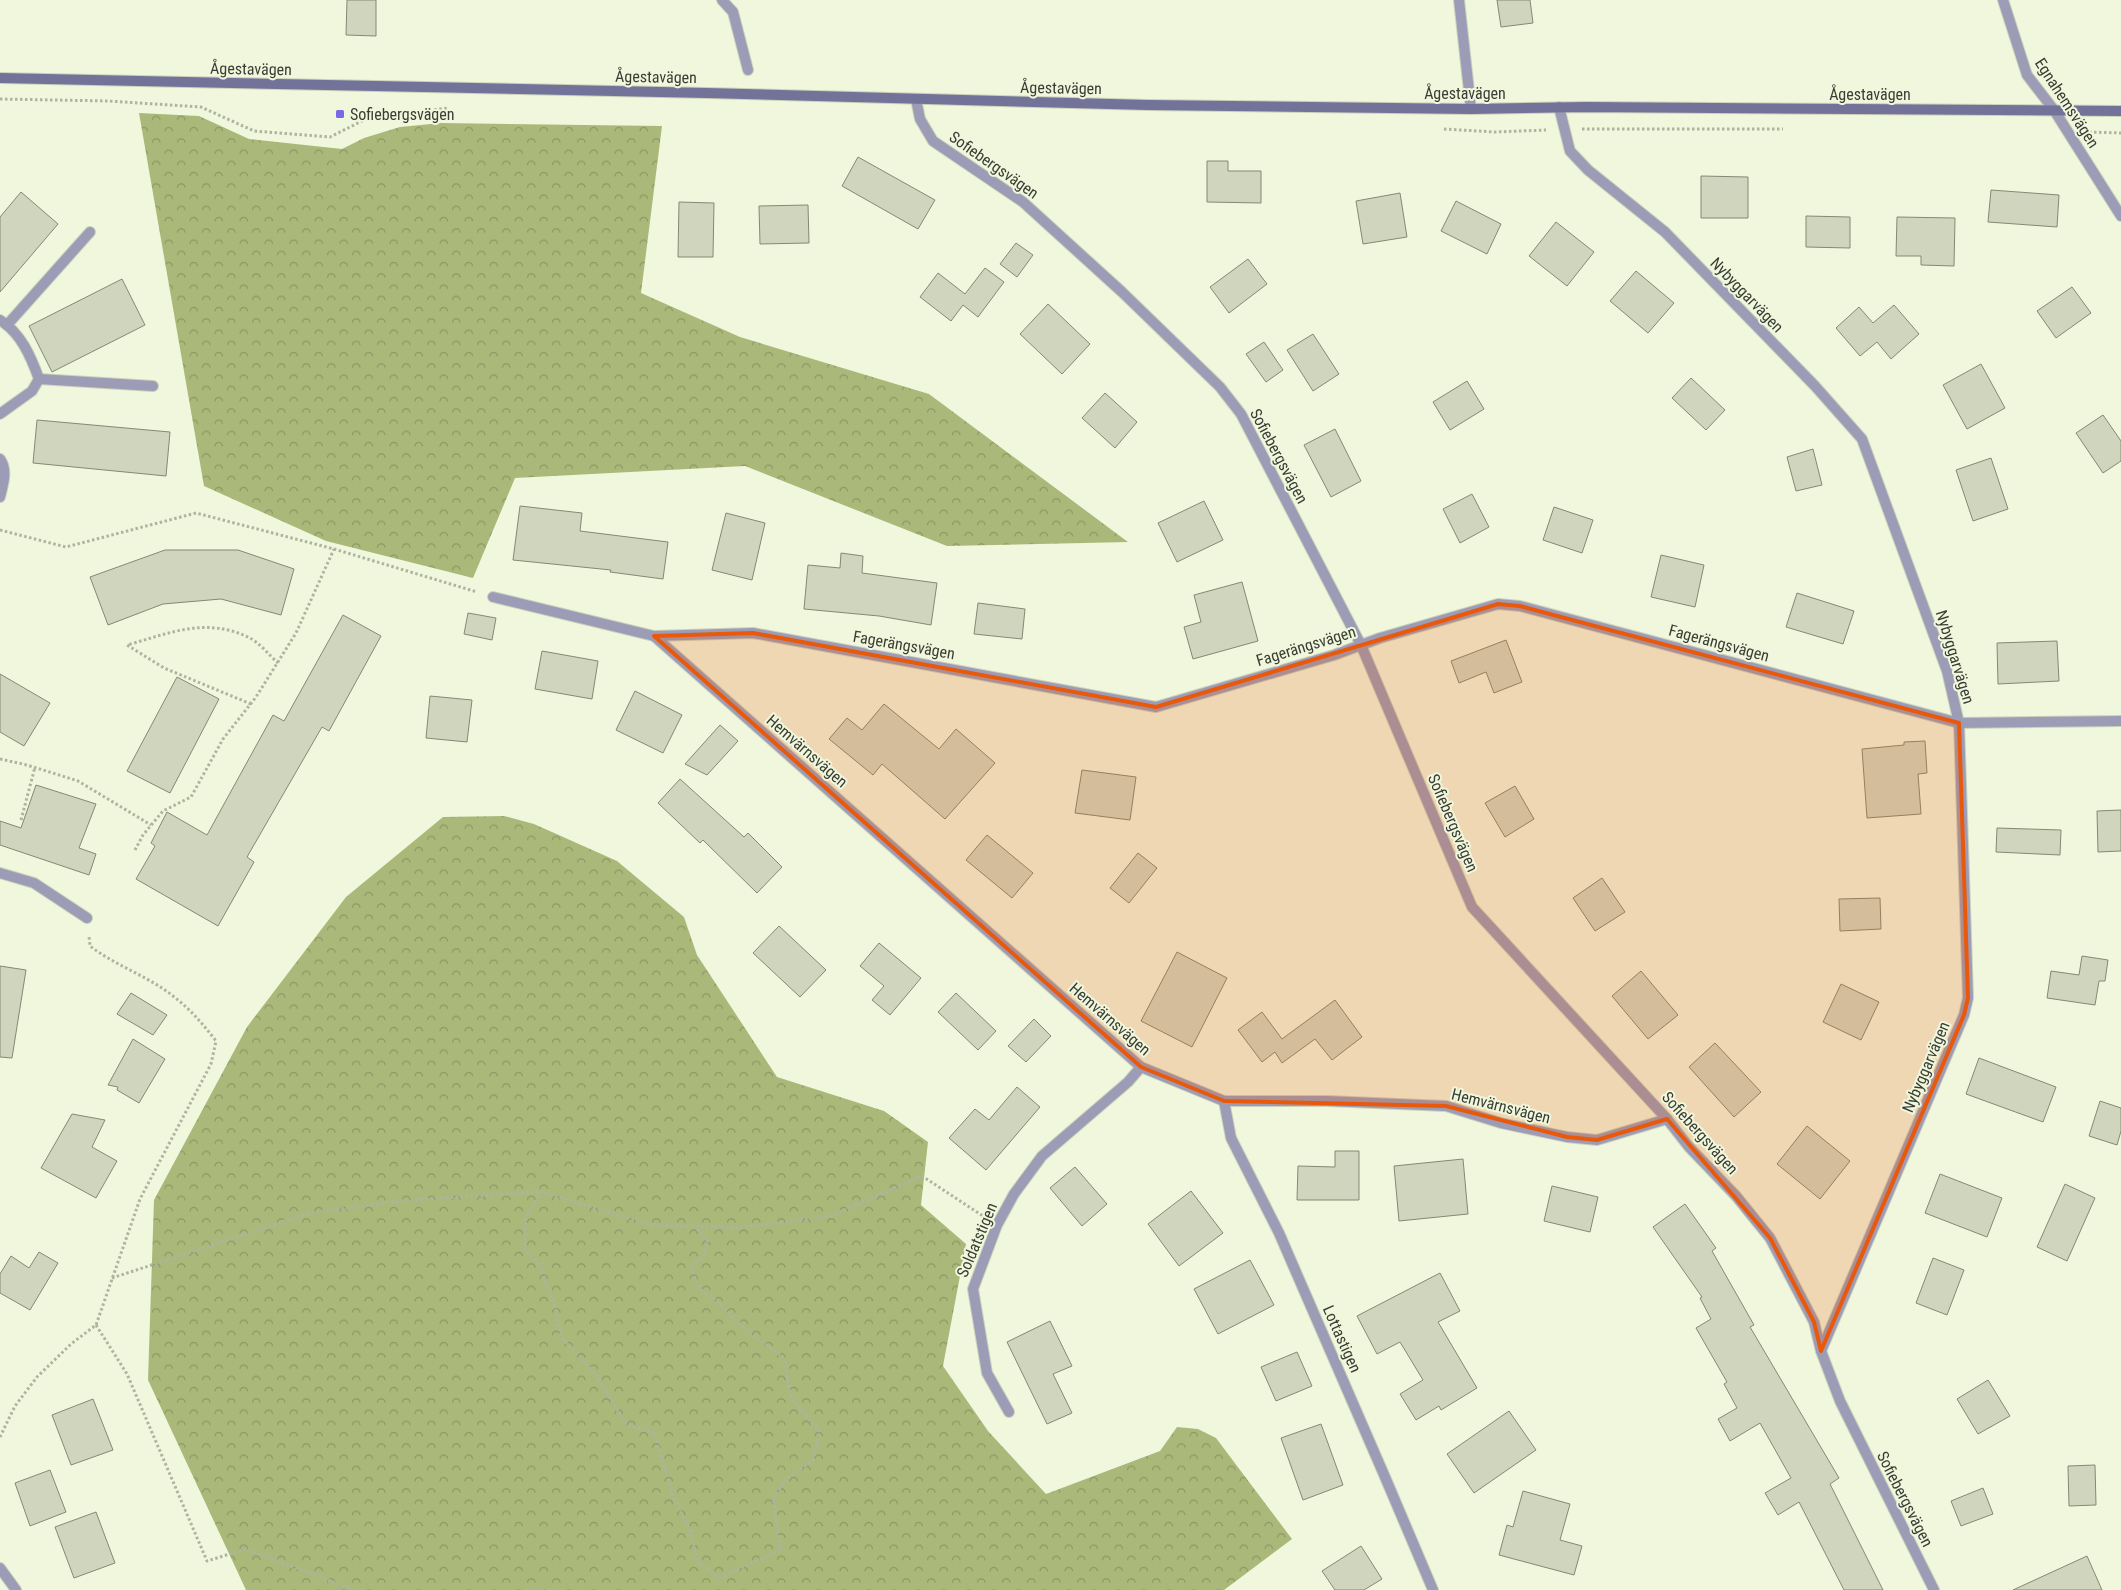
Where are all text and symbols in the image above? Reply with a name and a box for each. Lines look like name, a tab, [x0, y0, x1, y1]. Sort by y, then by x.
street label: Egnahemsvägen	[2031, 55, 2103, 151]
street label: Ågestavägen	[210, 58, 292, 79]
street label: Ågestavägen	[615, 66, 697, 87]
street label: Ågestavägen	[1020, 77, 1102, 98]
street label: Ågestavägen	[1424, 83, 1506, 103]
street label: Ågestavägen	[1829, 84, 1911, 104]
place label: Sofiebergsvägen	[350, 105, 455, 124]
marker: Sofiebergsvägen	[334, 108, 346, 120]
street label: Sofiebergsvägen	[946, 127, 1042, 203]
street label: Nybyggarvägen	[1706, 254, 1788, 336]
street label: Sofiebergsvägen	[1246, 405, 1312, 507]
street label: Nybyggarvägen	[1932, 608, 1978, 706]
street label: Fagerängsvägen	[1667, 620, 1771, 666]
street label: Fagerängsvägen	[1254, 622, 1358, 670]
street label: Fagerängsvägen	[852, 627, 956, 663]
street label: Hemvärnsvägen	[763, 711, 851, 791]
street label: Sofiebergsvägen	[1424, 771, 1482, 875]
street label: Hemvärnsvägen	[1066, 979, 1154, 1059]
street label: Nybyggarvägen	[1898, 1019, 1954, 1115]
street label: Hemvärnsvägen	[1450, 1085, 1552, 1127]
street label: Sofiebergsvägen	[1658, 1088, 1742, 1178]
street label: Soldatstigen	[953, 1200, 1001, 1280]
street label: Lottastigen	[1319, 1302, 1365, 1376]
street label: Sofiebergsvägen	[1873, 1448, 1937, 1550]

